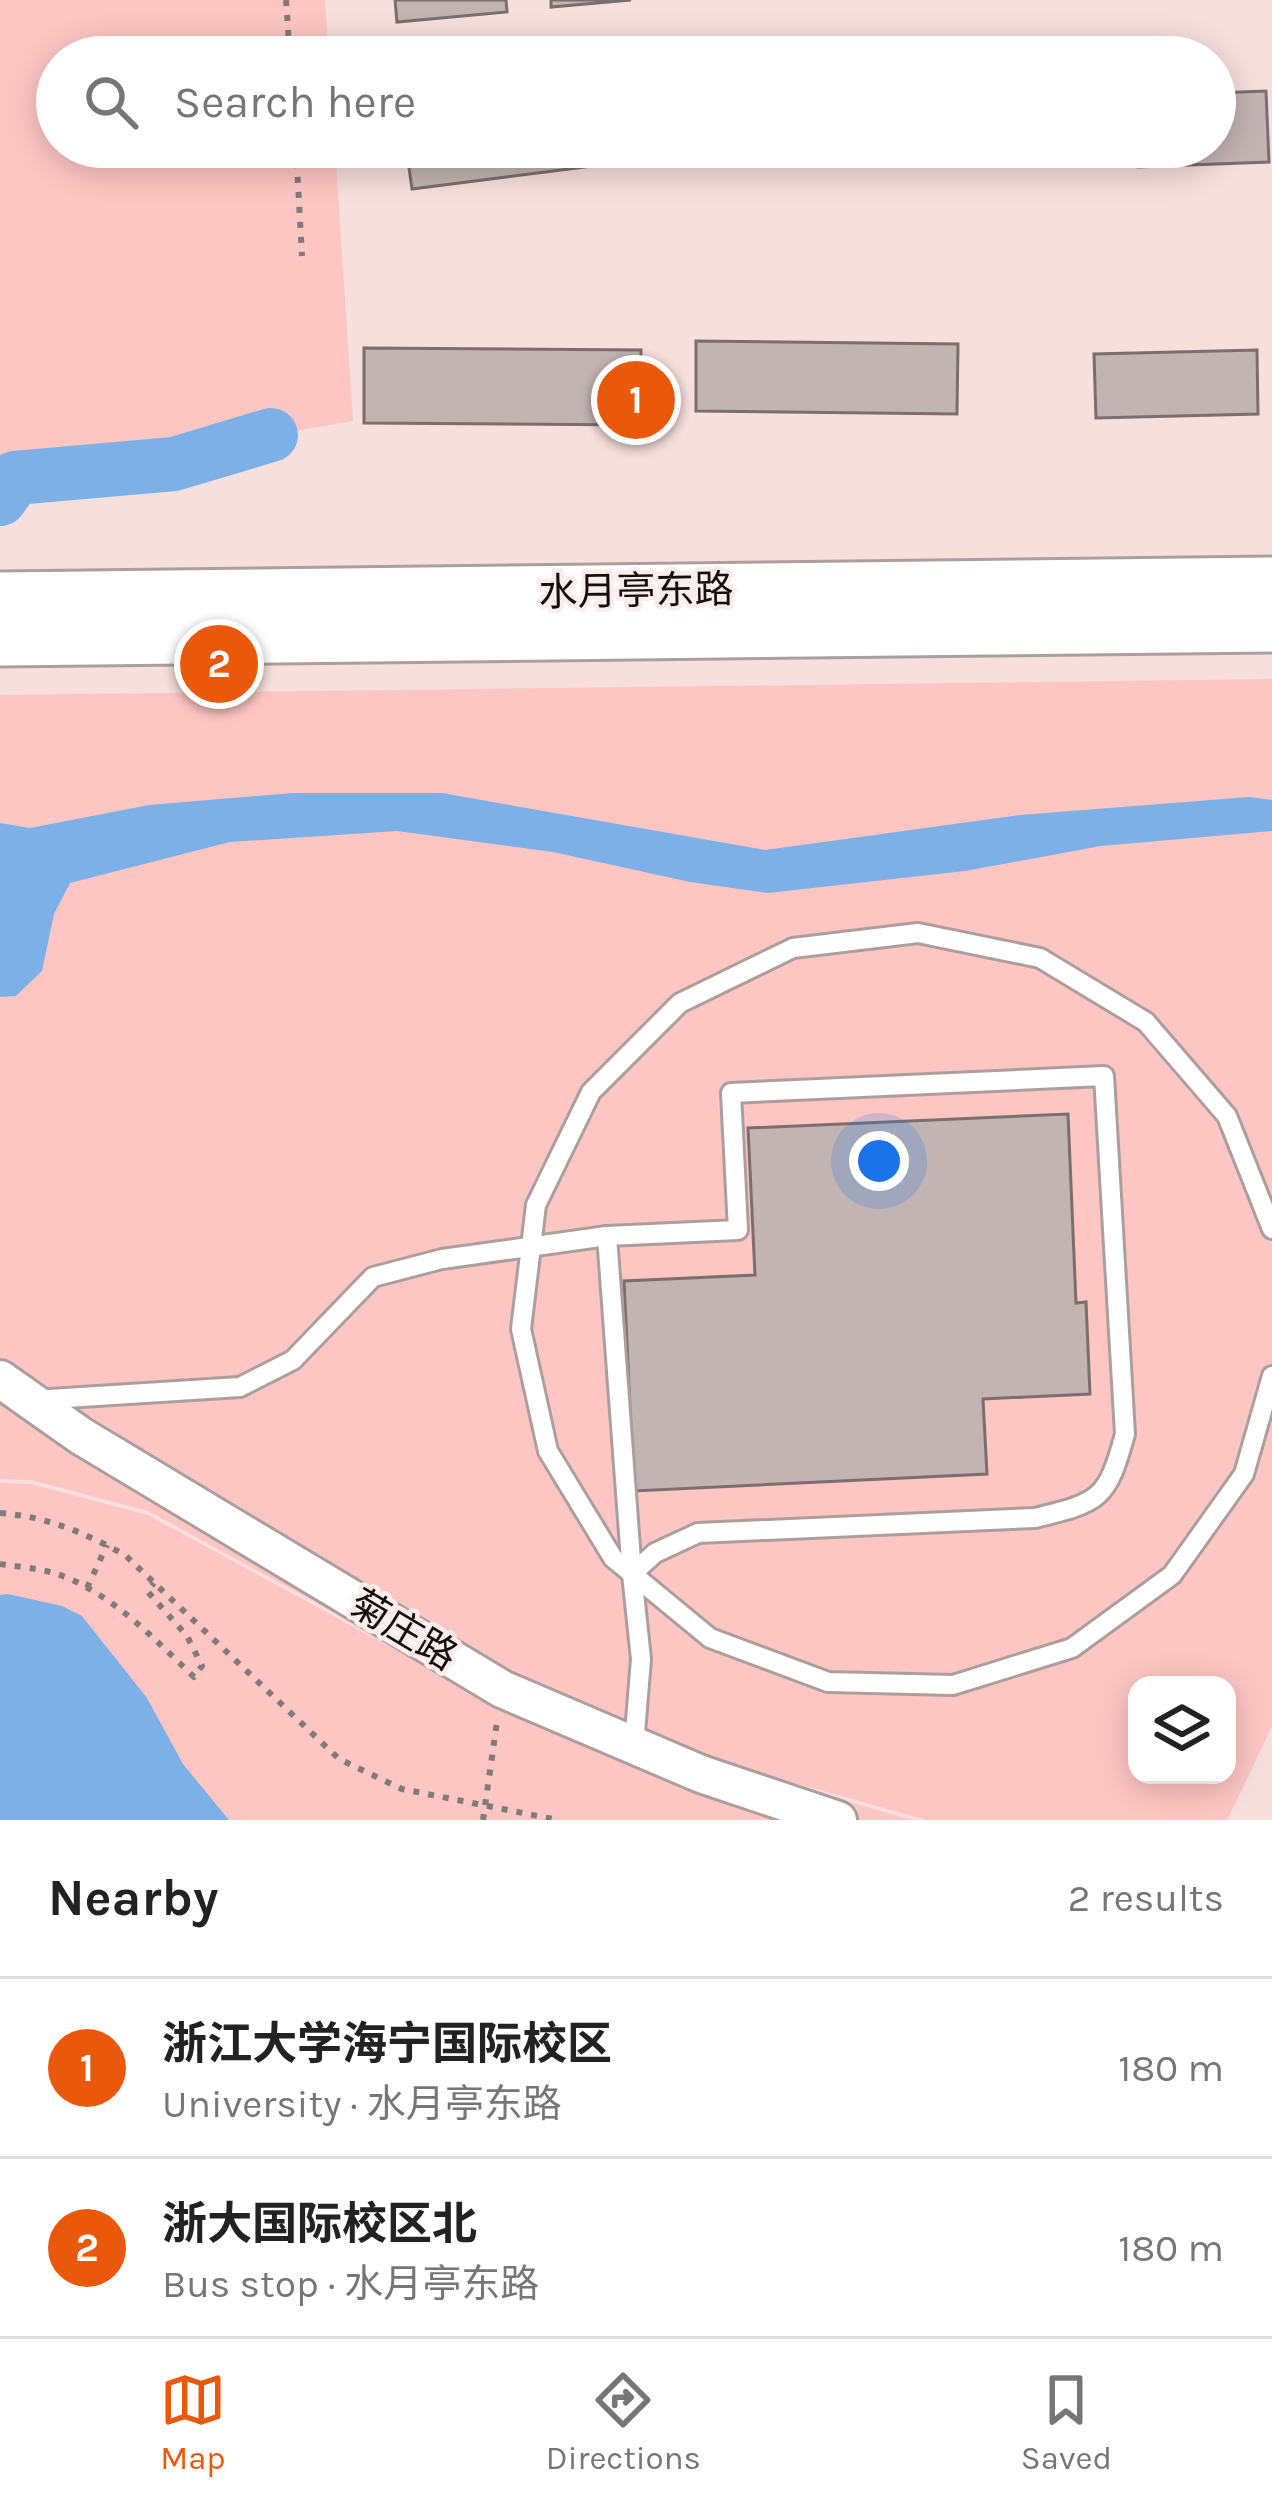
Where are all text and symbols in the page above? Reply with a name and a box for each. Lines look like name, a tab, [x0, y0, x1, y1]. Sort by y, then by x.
search box	[36, 36, 1236, 168]
icon: search	[78, 69, 144, 135]
text: Search here	[174, 76, 416, 128]
pin: 1	[597, 355, 675, 445]
street label: 水月亭东路	[538, 566, 734, 616]
pin: 2	[180, 619, 258, 709]
your location	[849, 1131, 909, 1191]
street label: 菊庄路	[341, 1580, 465, 1680]
map controls	[1128, 1676, 1236, 1784]
button: layers	[1128, 1676, 1236, 1784]
text: Nearby	[48, 1868, 218, 1928]
text: 2 results	[1068, 1875, 1224, 1921]
text: 浙江大学海宁国际校区	[162, 2018, 612, 2070]
text: 1	[80, 2045, 94, 2091]
text: 180 m	[1118, 2045, 1224, 2091]
text: University · 水月亭东路	[162, 2081, 562, 2127]
text: 浙大国际校区北	[162, 2198, 477, 2250]
text: 2	[75, 2225, 99, 2271]
text: 180 m	[1118, 2225, 1224, 2271]
text: Bus stop · 水月亭东路	[162, 2261, 539, 2307]
tab: Map	[160, 2367, 226, 2477]
tab: Directions	[546, 2367, 701, 2477]
tab: Saved	[1021, 2367, 1112, 2477]

